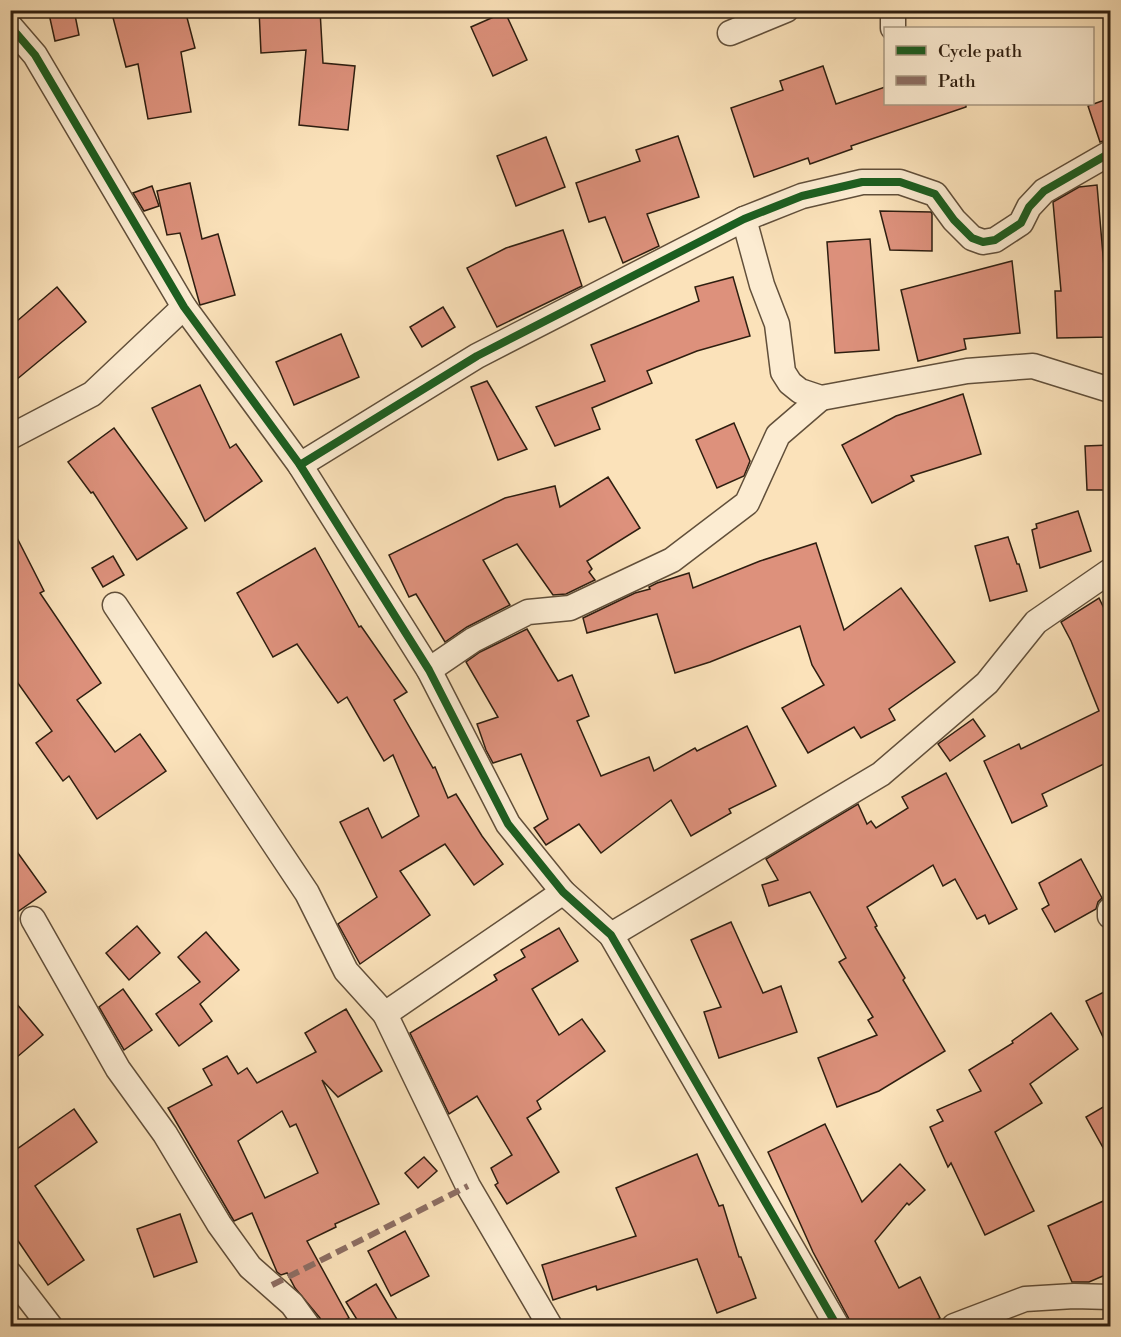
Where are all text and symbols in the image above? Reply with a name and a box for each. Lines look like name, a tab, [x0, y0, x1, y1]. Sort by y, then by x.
legend	[884, 27, 1094, 105]
text: Cycle path	[938, 40, 1022, 63]
text: Path	[938, 70, 976, 93]

